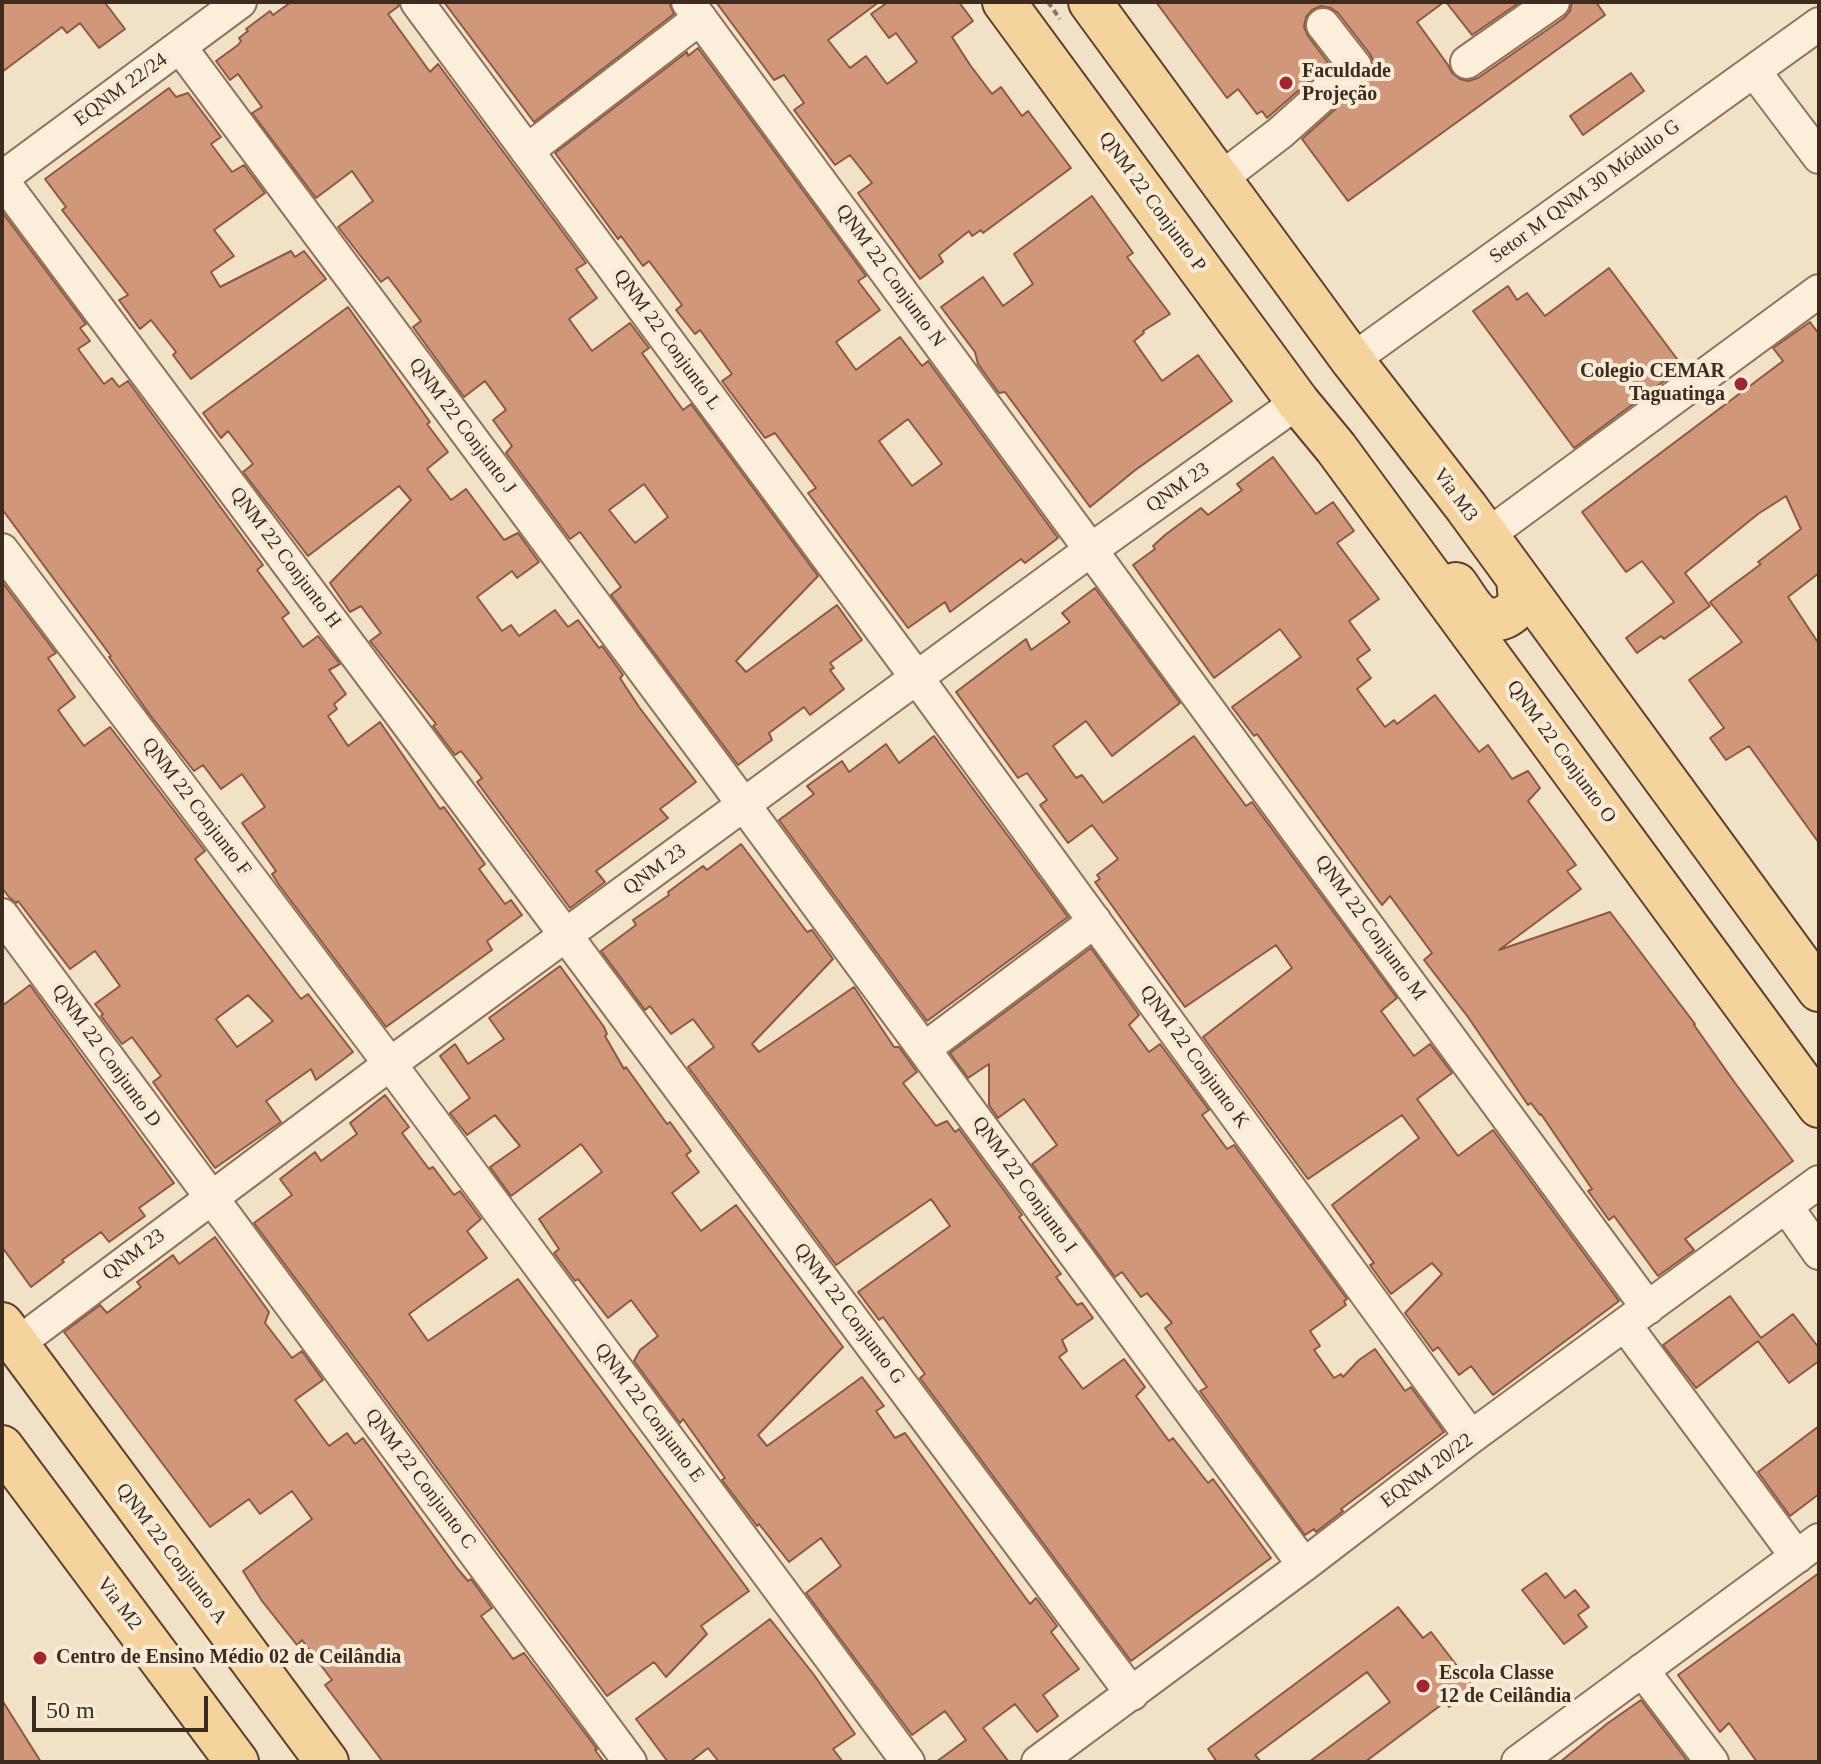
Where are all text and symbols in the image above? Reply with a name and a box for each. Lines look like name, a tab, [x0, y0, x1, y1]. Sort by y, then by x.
street label: EQNM 22/24	[70, 48, 172, 132]
place label: Faculdade Projeção	[1302, 60, 1391, 107]
marker: Faculdade Projeção	[1277, 74, 1295, 92]
street label: Setor M QNM 30 Módulo G	[1485, 115, 1685, 269]
street label: QNM 22 Conjunto P	[1093, 127, 1211, 277]
street label: QNM 22 Conjunto N	[830, 200, 950, 352]
street label: QNM 22 Conjunto L	[608, 265, 726, 415]
street label: QNM 22 Conjunto J	[403, 353, 521, 499]
place label: Colegio CEMAR Taguatinga	[1580, 360, 1725, 407]
marker: Colegio CEMAR Taguatinga	[1732, 375, 1750, 393]
street label: QNM 23	[1142, 458, 1214, 518]
street label: Via M3	[1428, 463, 1482, 527]
street label: QNM 22 Conjunto H	[224, 483, 346, 633]
street label: QNM 22 Conjunto O	[1501, 676, 1621, 828]
street label: QNM 22 Conjunto F	[136, 733, 256, 881]
street label: QNM 23	[619, 839, 691, 901]
street label: QNM 22 Conjunto M	[1309, 851, 1431, 1005]
street label: QNM 22 Conjunto D	[46, 980, 166, 1132]
street label: QNM 22 Conjunto K	[1134, 981, 1254, 1133]
street label: QNM 22 Conjunto I	[966, 1112, 1082, 1258]
street label: QNM 23	[98, 1224, 170, 1286]
street label: QNM 22 Conjunto G	[788, 1239, 910, 1389]
street label: QNM 22 Conjunto E	[589, 1339, 709, 1487]
street label: QNM 22 Conjunto C	[359, 1404, 481, 1554]
street label: EQNM 20/22	[1376, 1428, 1478, 1514]
street label: QNM 22 Conjunto A	[110, 1479, 232, 1629]
street label: Via M2	[91, 1573, 147, 1635]
place label: Centro de Ensino Médio 02 de Ceilândia	[56, 1646, 401, 1670]
marker: Centro de Ensino Médio 02 de Ceilândia	[31, 1649, 49, 1667]
place label: Escola Classe 12 de Ceilândia	[1439, 1662, 1571, 1709]
marker: Escola Classe 12 de Ceilândia	[1414, 1677, 1432, 1695]
scale bar	[36, 1680, 212, 1730]
text: 50 m	[46, 1697, 95, 1723]

